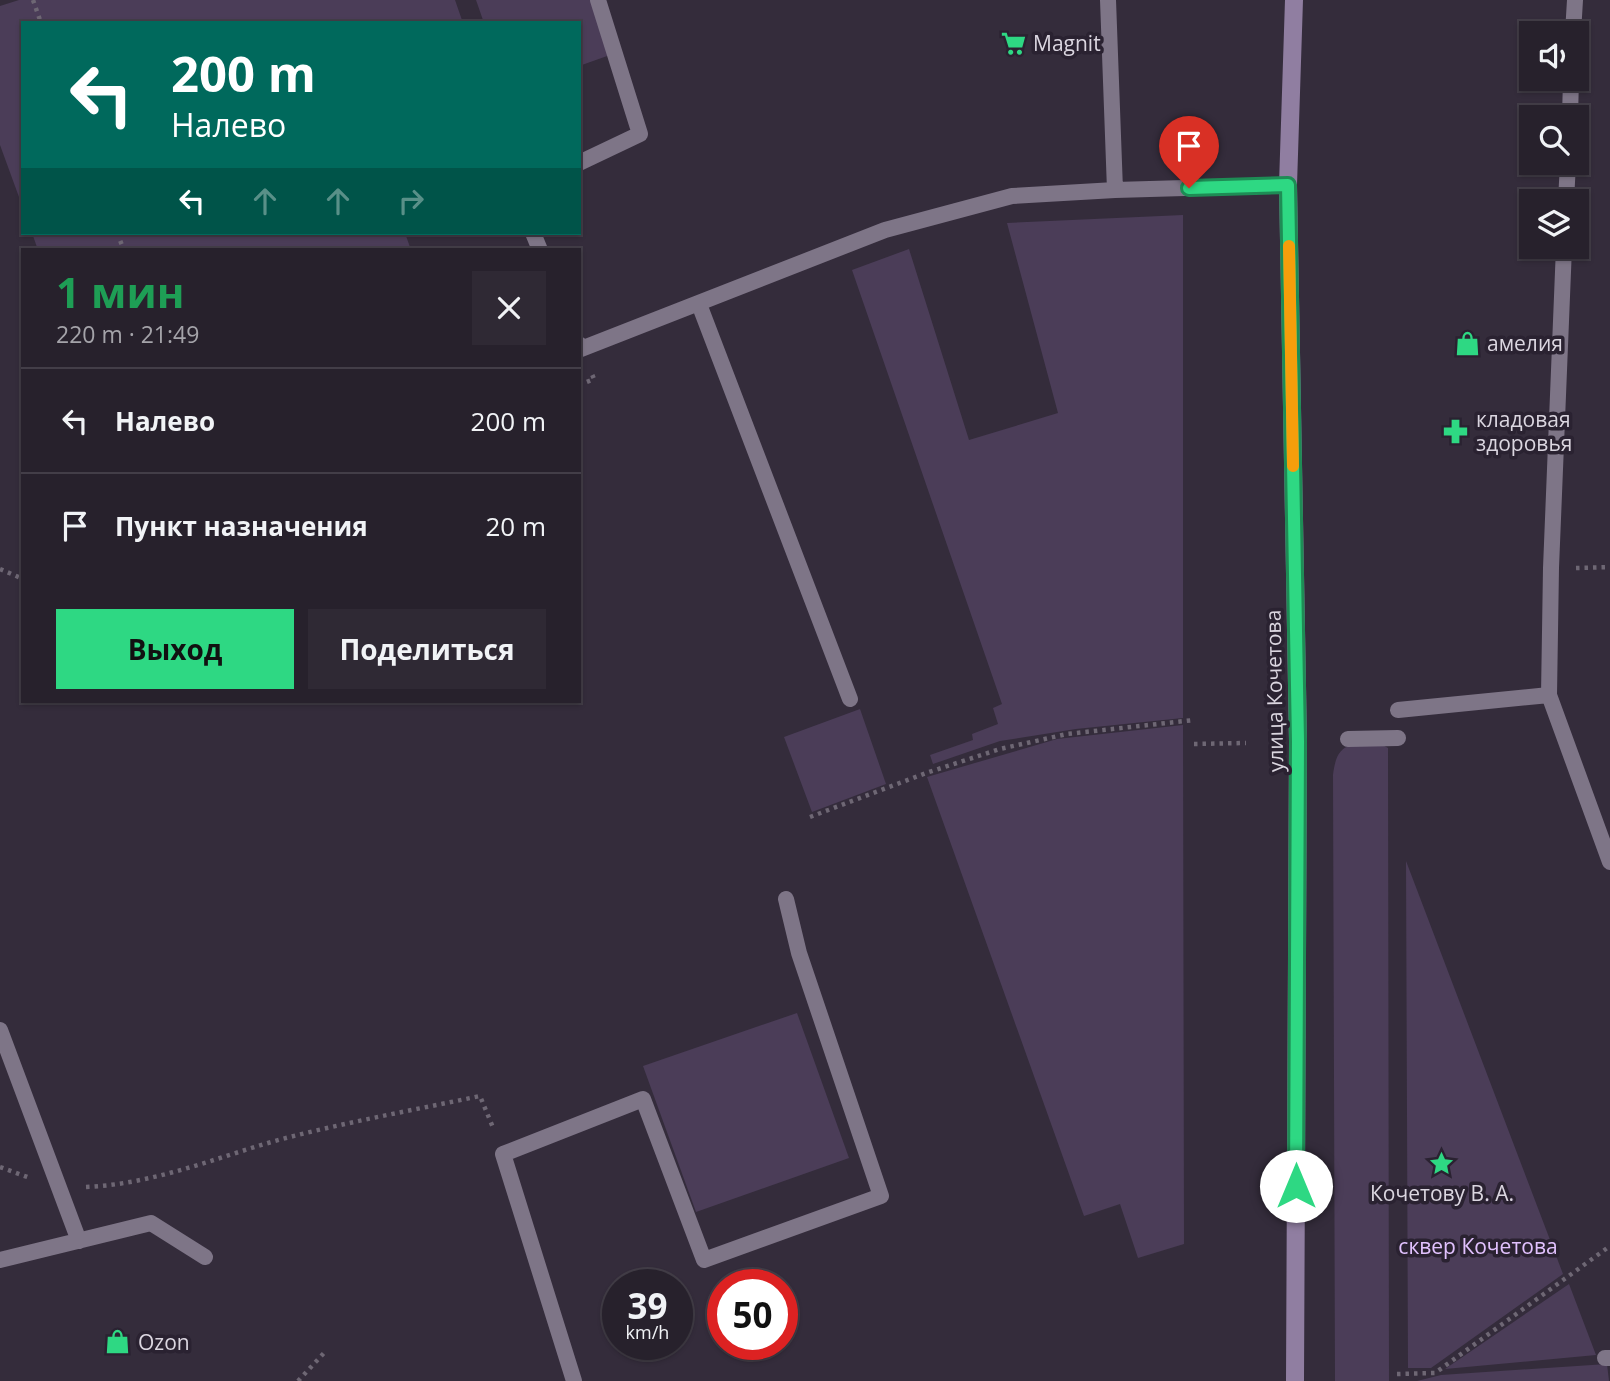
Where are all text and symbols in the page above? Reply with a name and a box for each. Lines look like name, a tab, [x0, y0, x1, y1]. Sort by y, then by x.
map controls	[1519, 21, 1589, 259]
button: sound	[1519, 21, 1589, 91]
supermarket icon: Magnit	[999, 29, 1027, 57]
place label: Magnit	[1033, 29, 1101, 57]
text: 200 m	[171, 40, 316, 106]
icon: left	[56, 49, 147, 140]
text: Налево	[171, 103, 286, 146]
button: search	[1519, 105, 1589, 175]
pin	[1159, 116, 1219, 188]
icon: arrive	[1170, 127, 1208, 165]
icon: left	[173, 182, 211, 220]
icon: ahead	[246, 182, 284, 220]
icon: ahead	[319, 182, 357, 220]
icon: right	[392, 182, 430, 220]
button: layers	[1519, 189, 1589, 259]
text: 1 мин	[56, 263, 184, 320]
button: close	[472, 271, 546, 345]
text: 220 m · 21:49	[56, 318, 199, 350]
shop icon: амелия	[1453, 329, 1481, 357]
place label: амелия	[1487, 329, 1563, 357]
icon: left	[56, 402, 94, 440]
text: Налево	[115, 403, 215, 439]
text: 200 m	[471, 403, 546, 439]
place label: кладовая здоровья	[1476, 405, 1572, 457]
pharmacy icon: кладовая здоровья	[1442, 417, 1470, 445]
icon: arrive	[56, 507, 94, 545]
text: Пункт назначения	[115, 508, 368, 544]
text: 20 m	[485, 508, 546, 544]
button: Выход	[56, 609, 294, 689]
button: Поделиться	[308, 609, 546, 689]
street label: улица Кочетова	[1259, 610, 1289, 772]
position arrow	[1259, 1149, 1333, 1223]
place icon: Кочетову В. А.	[1428, 1150, 1456, 1178]
place label: Кочетову В. А.	[1370, 1179, 1514, 1207]
park label: сквер Кочетова	[1398, 1232, 1558, 1260]
speed limit sign: 50	[707, 1269, 798, 1360]
text: 39	[627, 1282, 668, 1329]
text: km/h	[626, 1320, 669, 1344]
shop icon: Ozon	[104, 1328, 132, 1356]
place label: Ozon	[138, 1328, 190, 1356]

